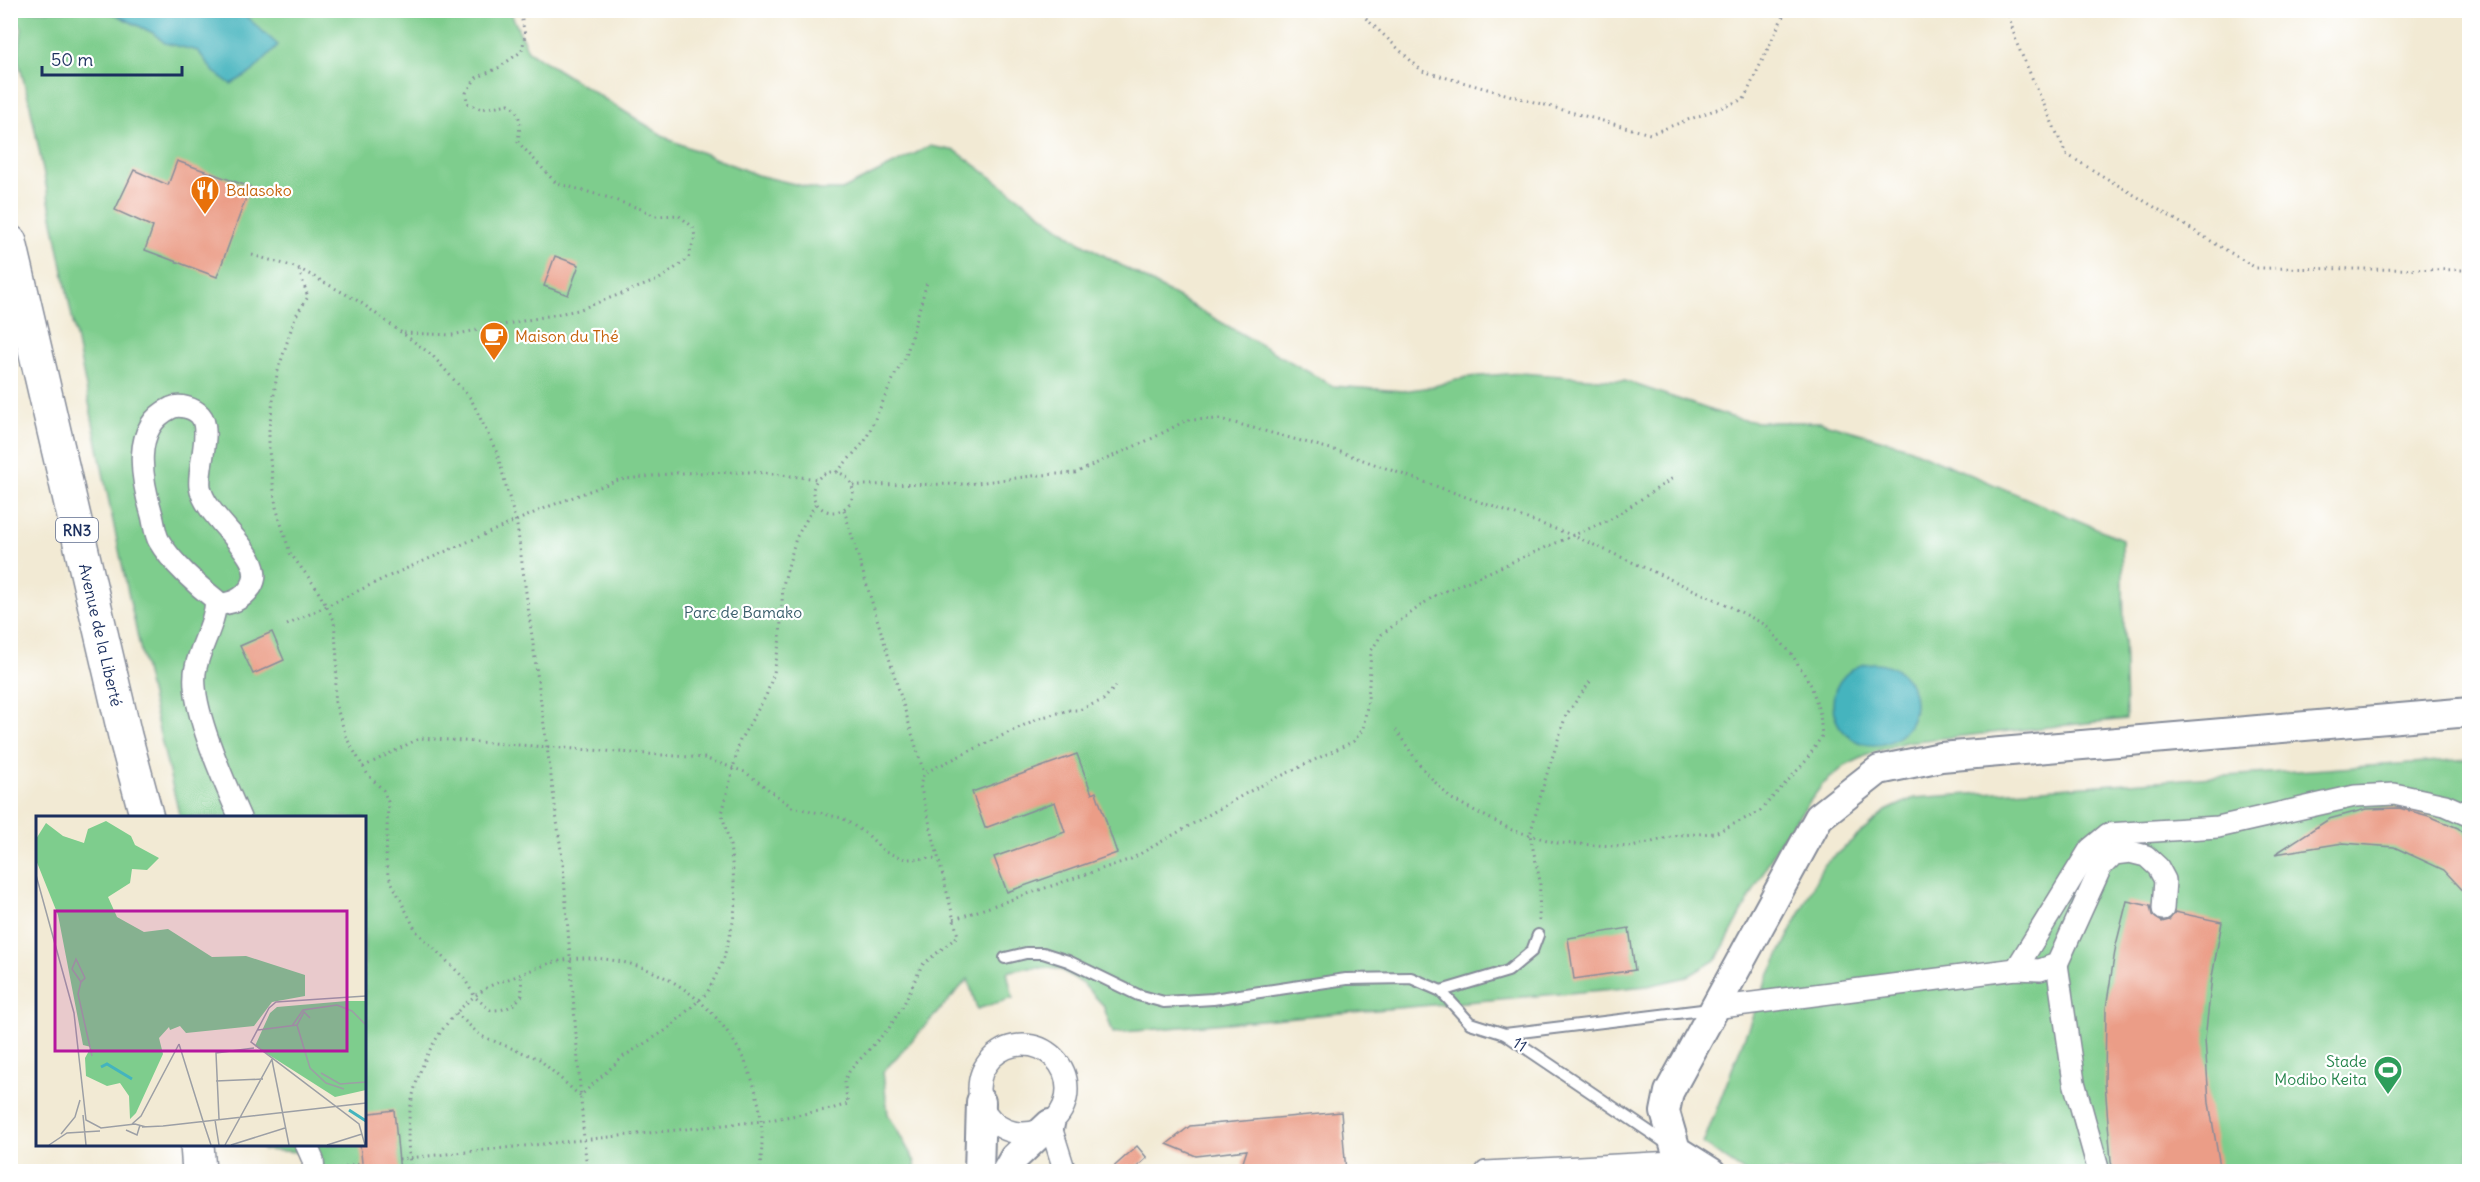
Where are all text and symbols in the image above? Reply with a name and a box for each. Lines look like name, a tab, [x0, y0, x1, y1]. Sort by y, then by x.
scale bar	[42, 39, 182, 77]
text: 50 m	[51, 48, 93, 71]
restaurant icon: Balasoko	[189, 174, 221, 216]
place label: Balasoko	[226, 180, 292, 200]
cafe icon: Maison du Thé	[478, 320, 510, 362]
place label: Maison du Thé	[515, 326, 619, 346]
road number: RN3	[56, 518, 98, 542]
street label: Avenue de la Liberté	[75, 562, 127, 708]
park label: Parc de Bamako	[684, 602, 802, 622]
inset map	[36, 816, 366, 1146]
street label: 11	[1509, 1032, 1531, 1056]
place label: Stade Modibo Keita	[2274, 1051, 2367, 1089]
sports icon: Stade Modibo Keita	[2372, 1054, 2404, 1096]

